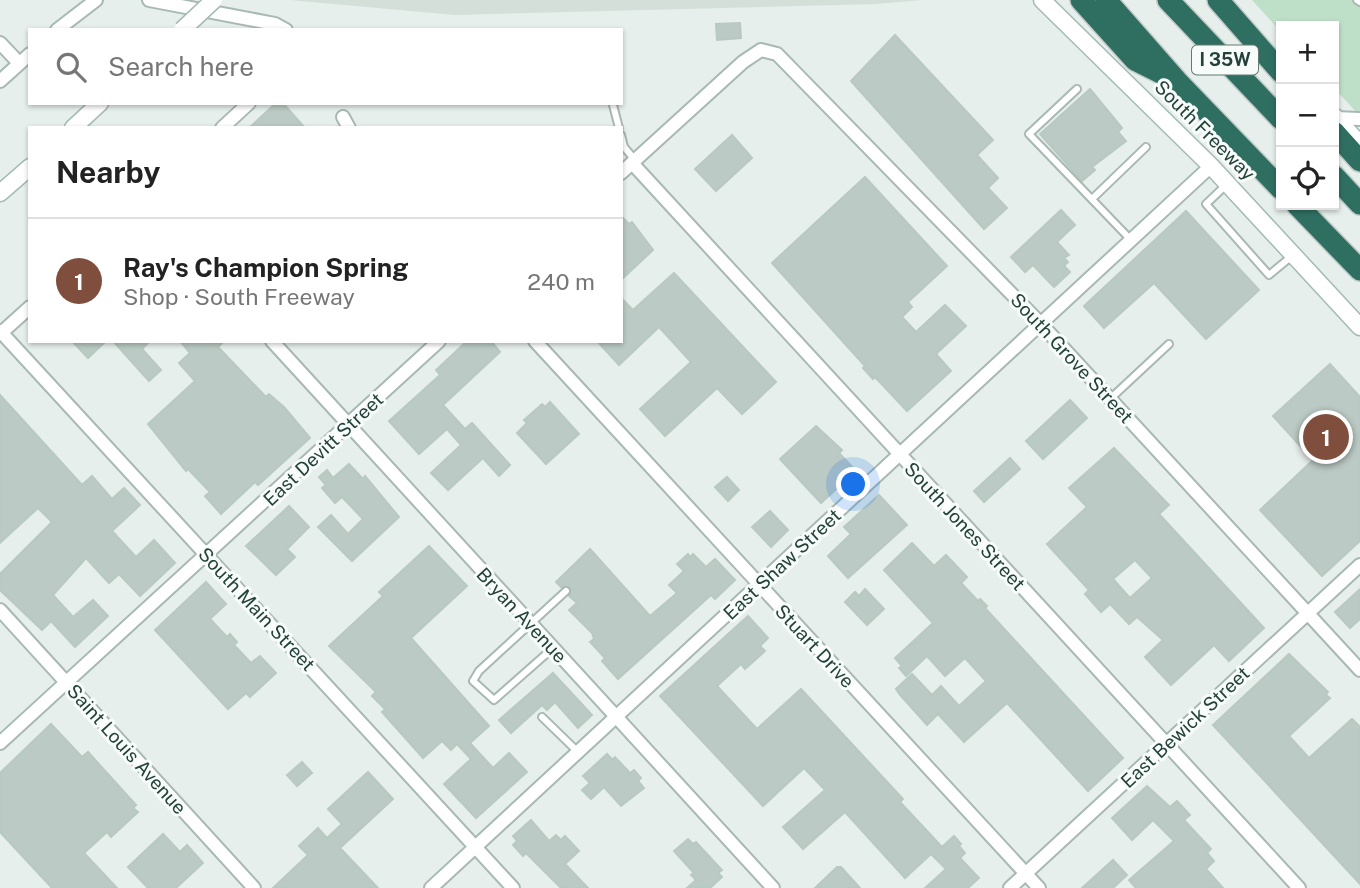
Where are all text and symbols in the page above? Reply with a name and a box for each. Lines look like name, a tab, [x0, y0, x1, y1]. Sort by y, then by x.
map controls	[1276, 21, 1339, 210]
button: +	[1276, 21, 1339, 84]
search box	[28, 28, 623, 105]
road number: I 35W	[1192, 46, 1258, 74]
icon: search	[52, 48, 90, 86]
text: Search here	[108, 51, 254, 82]
street label: South Freeway	[1150, 75, 1260, 185]
button: −	[1276, 84, 1339, 147]
button: locate	[1276, 147, 1339, 210]
text: Nearby	[56, 154, 160, 190]
text: Ray's Champion Spring	[123, 252, 409, 283]
text: 1	[74, 268, 84, 295]
text: 240 m	[527, 268, 595, 295]
text: Shop · South Freeway	[123, 283, 355, 310]
street label: South Grove Street	[1006, 289, 1138, 427]
street label: East Devitt Street	[259, 388, 387, 510]
pin: 1	[1303, 411, 1349, 463]
street label: South Jones Street	[900, 457, 1030, 595]
your location	[836, 467, 870, 501]
street label: East Shaw Street	[719, 504, 845, 624]
street label: South Main Street	[194, 543, 320, 675]
street label: Bryan Avenue	[472, 563, 572, 667]
street label: Stuart Drive	[771, 600, 859, 692]
street label: East Bewick Street	[1116, 662, 1254, 792]
street label: Saint Louis Avenue	[63, 680, 191, 818]

